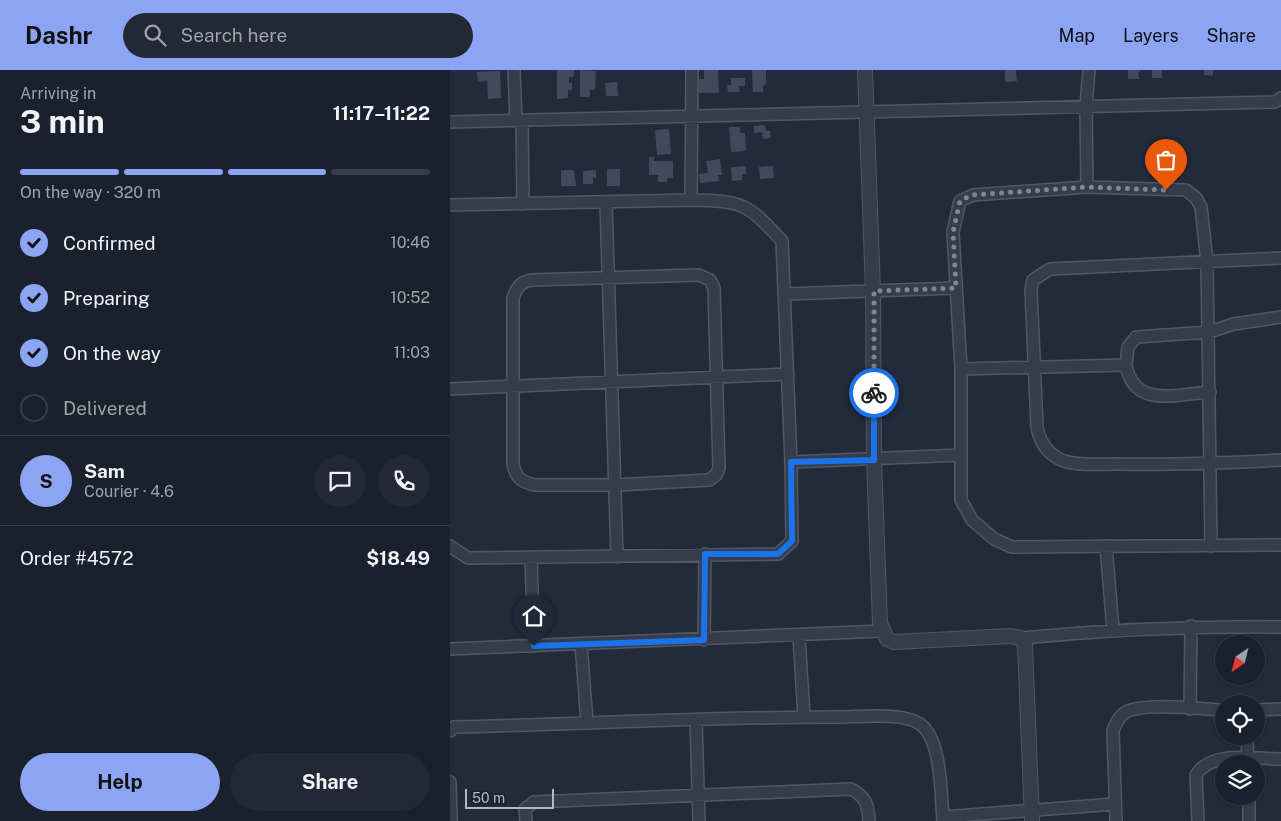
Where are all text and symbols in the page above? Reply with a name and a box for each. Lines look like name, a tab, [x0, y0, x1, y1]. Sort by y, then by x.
search box	[123, 13, 473, 58]
text: Dashr	[25, 21, 93, 49]
icon: search	[141, 21, 169, 49]
text: Search here	[181, 24, 287, 46]
text: Map	[1059, 25, 1095, 46]
text: Layers	[1123, 25, 1179, 46]
text: Share	[1207, 25, 1256, 46]
text: Arriving in	[20, 84, 96, 103]
text: 11:17–11:22	[333, 102, 430, 124]
text: 3 min	[20, 103, 105, 140]
pin	[1145, 139, 1187, 190]
icon: bag	[1152, 146, 1180, 174]
text: On the way · 320 m	[20, 183, 161, 202]
icon: check	[20, 229, 48, 257]
text: Confirmed	[63, 232, 156, 254]
text: 10:46	[390, 233, 430, 252]
icon: check	[20, 284, 48, 312]
text: Preparing	[63, 287, 150, 309]
text: 10:52	[390, 288, 430, 307]
icon: check	[20, 339, 48, 367]
text: On the way	[63, 342, 161, 364]
text: 11:03	[394, 343, 430, 362]
courier	[849, 368, 899, 418]
icon: bike	[860, 379, 888, 407]
text: Delivered	[63, 397, 147, 419]
button: chat	[314, 455, 366, 507]
button: phone	[378, 455, 430, 507]
text: Sam	[84, 460, 125, 482]
text: S	[39, 470, 53, 492]
text: Courier · 4.6	[84, 482, 174, 501]
text: Order #4572	[20, 547, 134, 569]
text: $18.49	[366, 547, 430, 569]
pin	[513, 595, 555, 646]
icon: home	[520, 602, 548, 630]
north arrow	[1215, 635, 1265, 685]
map controls	[1215, 635, 1265, 805]
button: locate	[1215, 695, 1265, 745]
button: Help	[20, 753, 220, 811]
button: Share	[230, 753, 430, 811]
button: layers	[1215, 755, 1265, 805]
scale bar	[465, 786, 554, 809]
text: 50 m	[472, 790, 505, 806]

